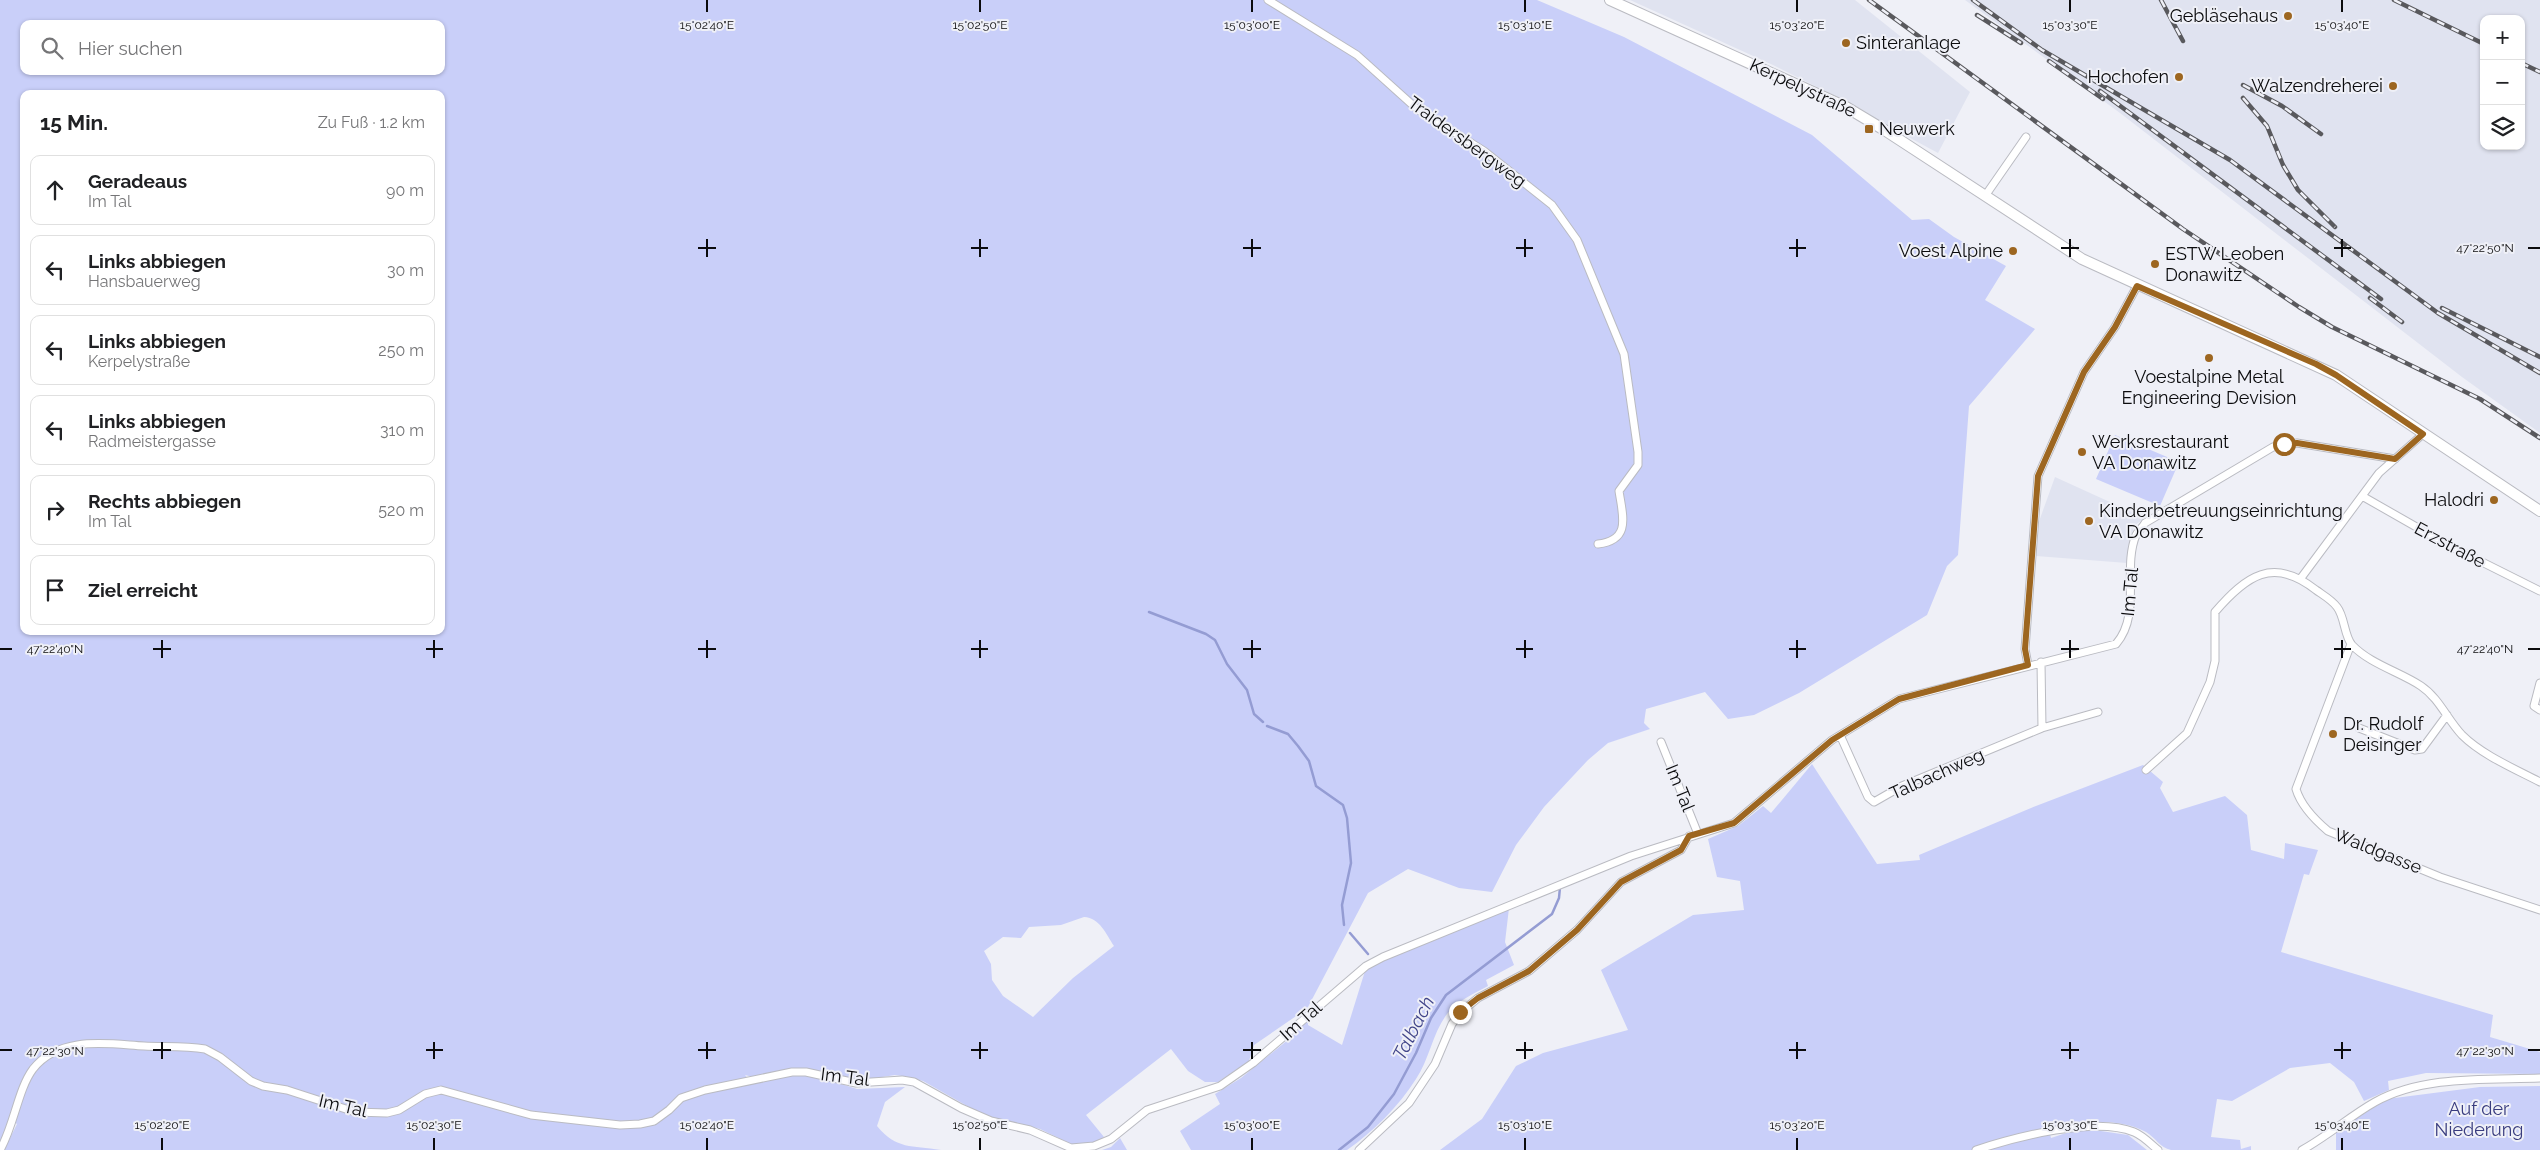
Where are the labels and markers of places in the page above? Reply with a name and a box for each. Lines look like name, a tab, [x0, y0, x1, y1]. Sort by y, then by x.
place label: Gebläsehaus	[2170, 5, 2278, 26]
marker: Gebläsehaus	[2282, 10, 2294, 22]
place label: Sinteranlage	[1856, 32, 1961, 53]
marker: Sinteranlage	[1840, 37, 1852, 49]
place label: Hochofen	[2088, 66, 2169, 87]
marker: Hochofen	[2173, 71, 2185, 83]
place label: Walzendreherei	[2251, 75, 2383, 96]
marker: Walzendreherei	[2387, 80, 2399, 92]
place label: Neuwerk	[1879, 118, 1955, 139]
marker: Neuwerk	[1863, 123, 1875, 135]
place label: Voest Alpine	[1899, 240, 2003, 261]
place label: ESTW Leoben Donawitz	[2165, 243, 2284, 285]
marker: Voest Alpine	[2007, 245, 2019, 257]
marker: ESTW Leoben Donawitz	[2149, 258, 2161, 270]
marker: Voestalpine Metal Engineering Devision	[2203, 352, 2215, 364]
place label: Voestalpine Metal Engineering Devision	[2121, 366, 2297, 408]
place label: Werksrestaurant VA Donawitz	[2092, 431, 2229, 473]
marker: Werksrestaurant VA Donawitz	[2076, 446, 2088, 458]
place label: Halodri	[2424, 489, 2484, 510]
marker: Halodri	[2488, 494, 2500, 506]
place label: Kinderbetreuungseinrichtung VA Donawitz	[2099, 500, 2343, 542]
marker: Kinderbetreuungseinrichtung VA Donawitz	[2083, 515, 2095, 527]
place label: Dr. Rudolf Deisinger	[2343, 713, 2425, 755]
marker: Dr. Rudolf Deisinger	[2327, 728, 2339, 740]

